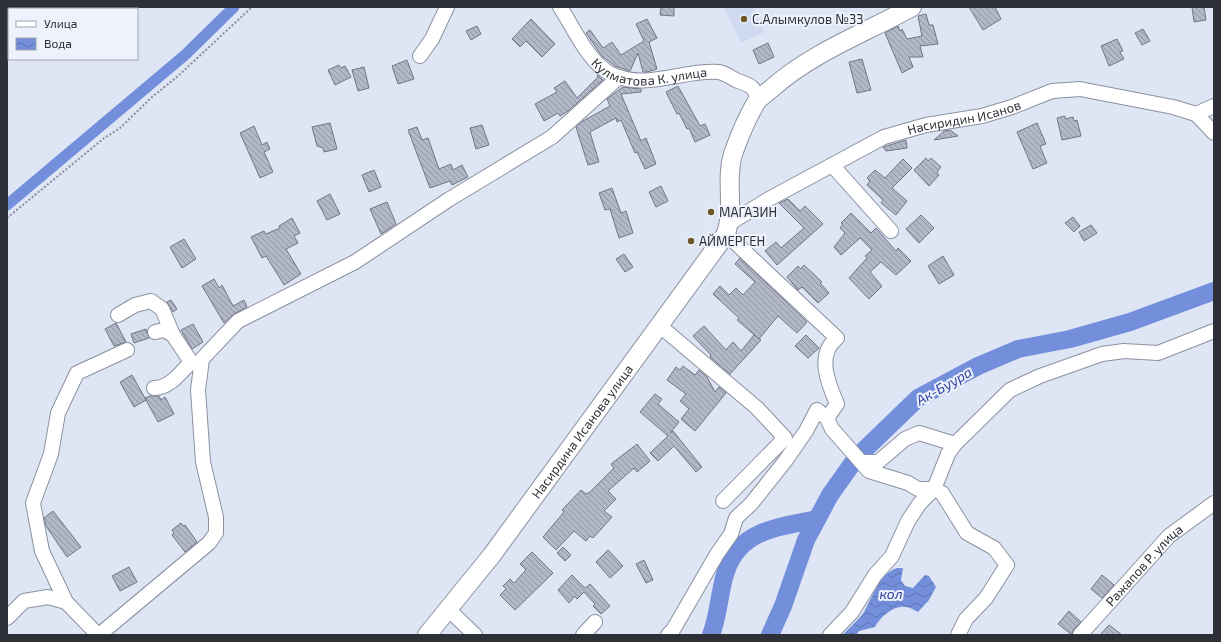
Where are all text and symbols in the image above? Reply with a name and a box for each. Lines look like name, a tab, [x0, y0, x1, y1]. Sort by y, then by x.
legend	[8, 8, 138, 60]
place label: С.Алымкулов №33	[752, 11, 864, 27]
marker: С.Алымкулов №33	[739, 14, 749, 24]
text: Улица	[44, 16, 77, 30]
text: Вода	[44, 36, 72, 50]
street label: Кулматова К. улица	[588, 55, 708, 89]
street label: Насиридин Исанов	[906, 96, 1023, 138]
place label: МАГАЗИН	[719, 204, 777, 220]
marker: МАГАЗИН	[706, 207, 716, 217]
place label: АЙМЕРГЕН	[699, 233, 765, 249]
marker: АЙМЕРГЕН	[686, 236, 696, 246]
street label: Насирдина Исанова улица	[528, 361, 636, 501]
water label: Ак-Буура	[912, 363, 975, 409]
street label: Ражапов Р. улица	[1102, 521, 1186, 609]
water label: кол	[879, 585, 903, 602]

